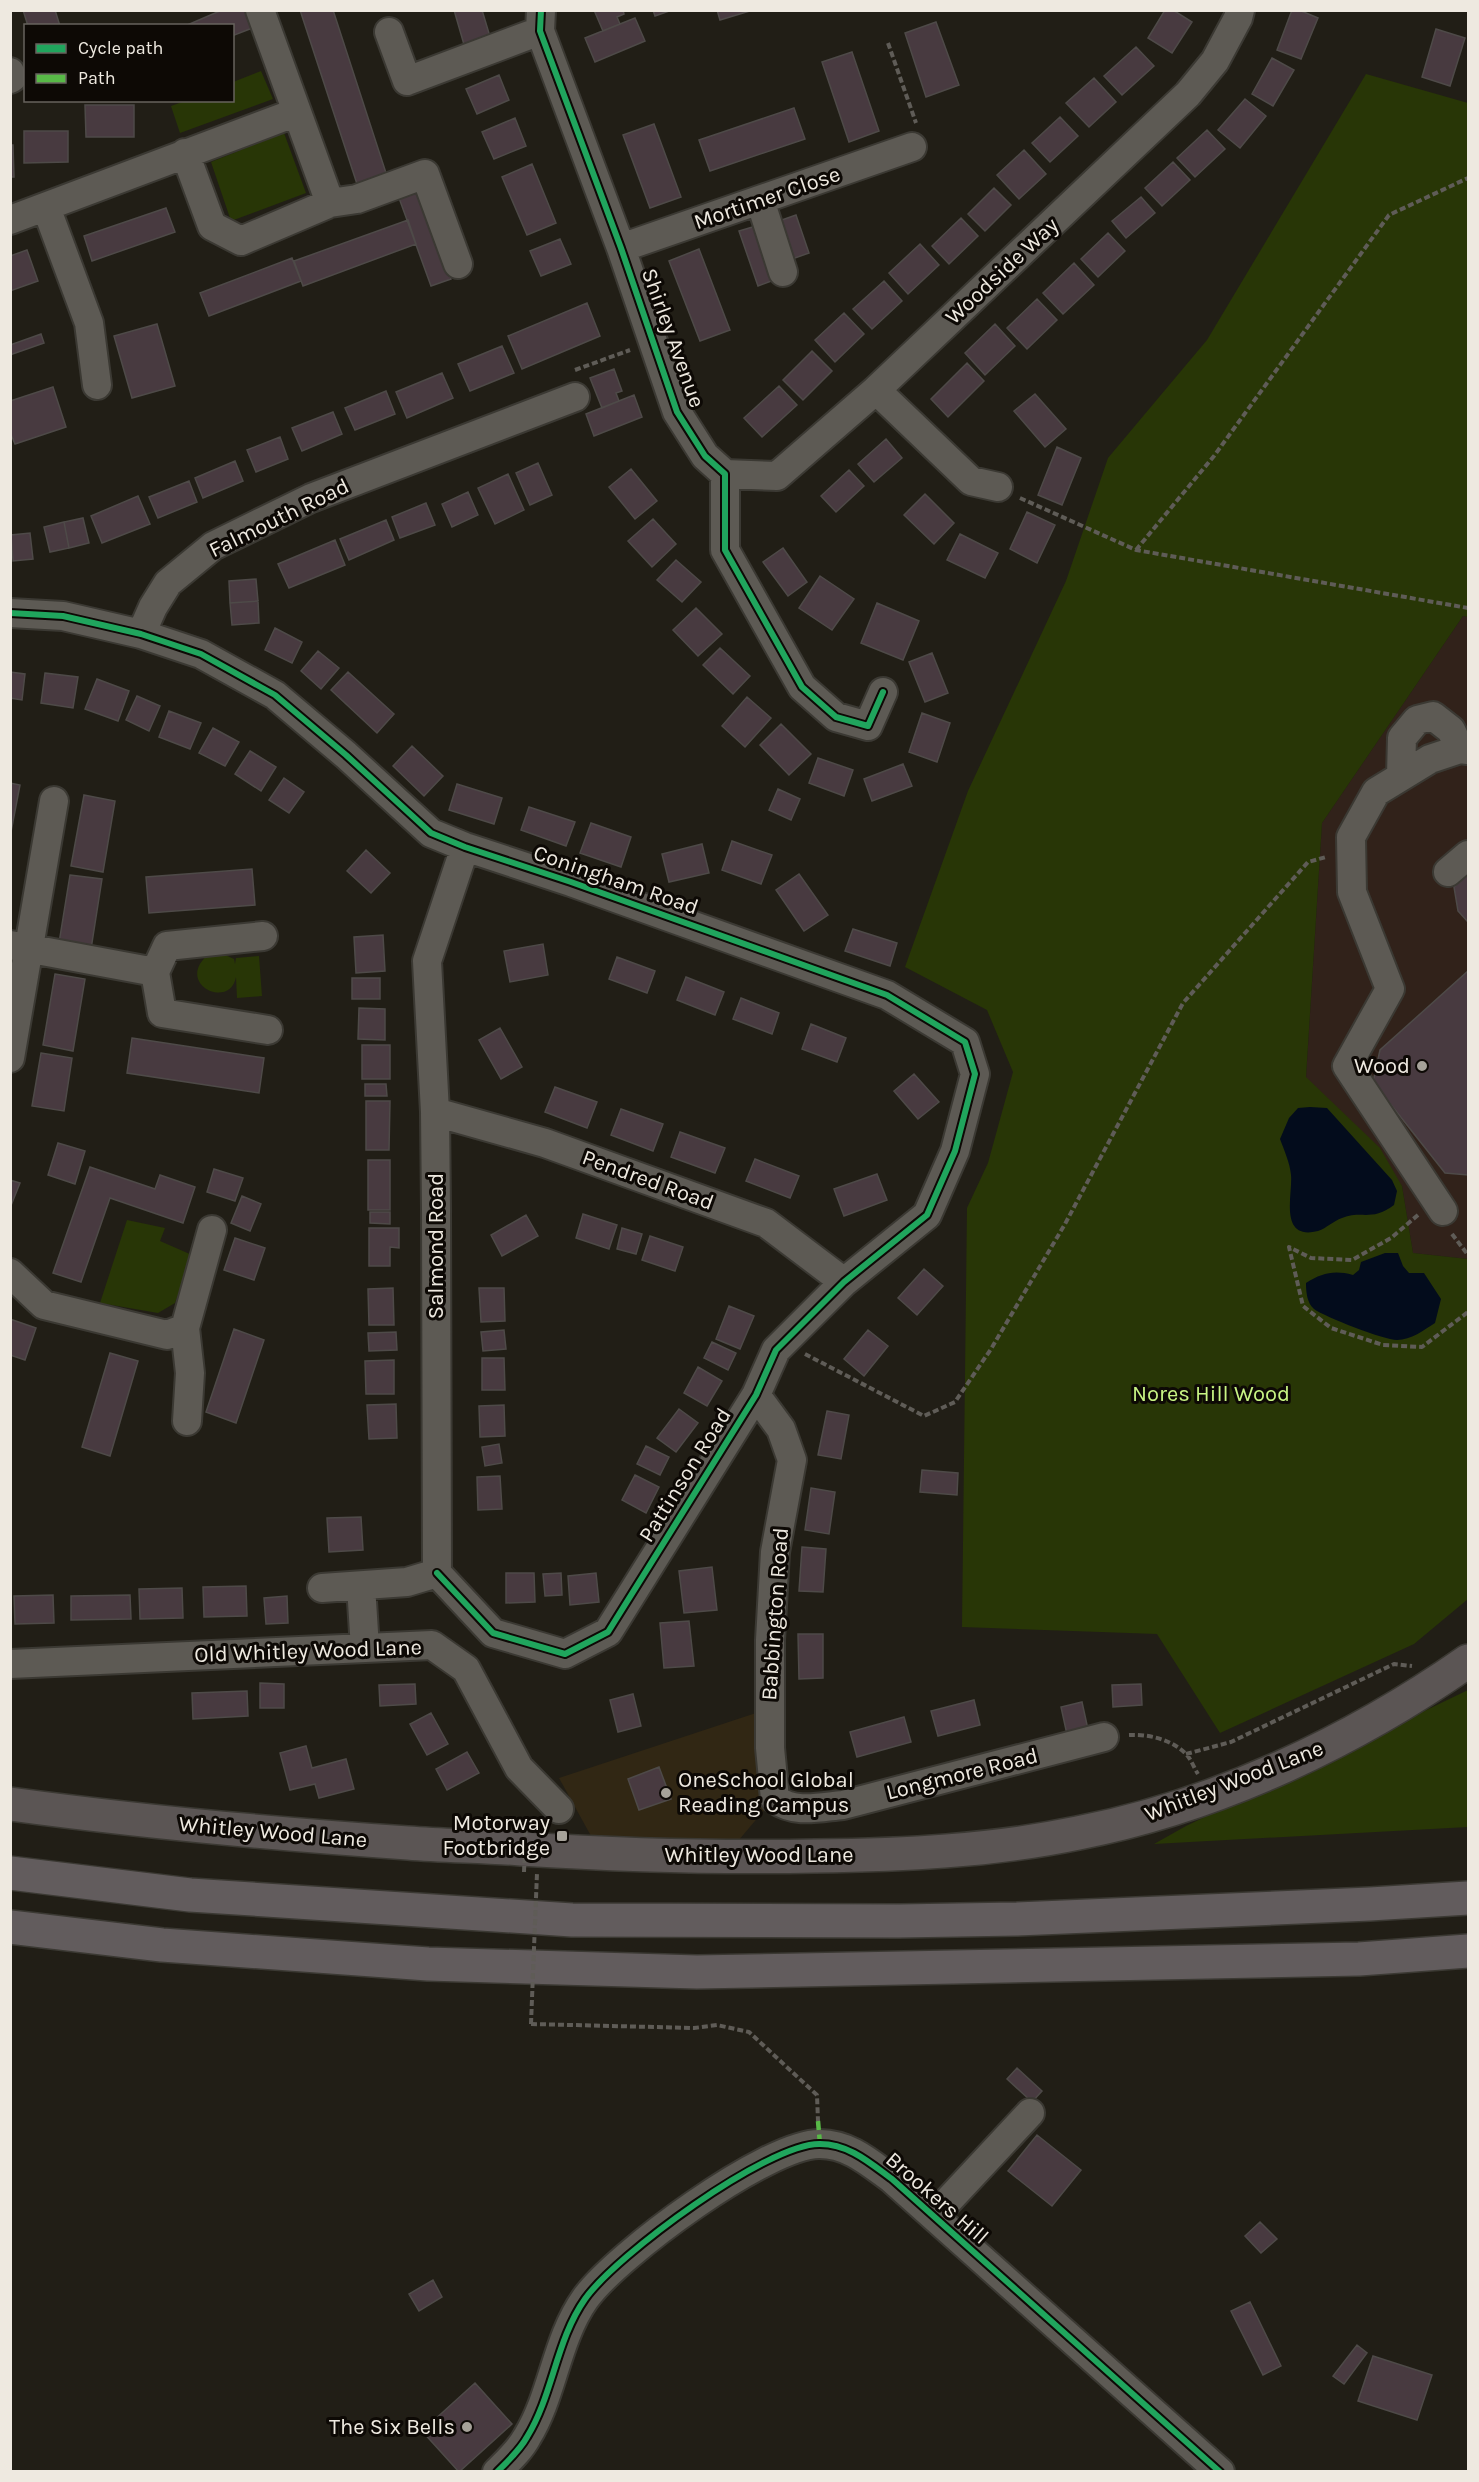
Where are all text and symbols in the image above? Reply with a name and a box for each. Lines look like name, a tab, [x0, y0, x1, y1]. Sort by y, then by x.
legend	[24, 24, 234, 102]
text: Cycle path	[78, 37, 163, 59]
text: Path	[78, 67, 116, 89]
street label: Mortimer Close	[690, 161, 844, 235]
street label: Woodside Way	[940, 212, 1064, 330]
street label: Shirley Avenue	[636, 265, 710, 411]
street label: Falmouth Road	[205, 473, 353, 563]
street label: Coningham Road	[530, 840, 702, 920]
place label: Wood	[1354, 1053, 1410, 1079]
marker: Wood	[1415, 1059, 1429, 1073]
street label: Pendred Road	[579, 1144, 717, 1216]
street label: Salmond Road	[423, 1173, 449, 1319]
park label: Nores Hill Wood	[1132, 1381, 1290, 1407]
street label: Pattinson Road	[633, 1403, 737, 1547]
street label: Babbington Road	[756, 1527, 794, 1701]
street label: Old Whitley Wood Lane	[194, 1634, 422, 1668]
street label: Whitley Wood Lane	[1141, 1735, 1327, 1827]
street label: Longmore Road	[883, 1743, 1041, 1805]
place label: OneSchool Global Reading Campus	[678, 1767, 854, 1818]
marker: OneSchool Global Reading Campus	[659, 1786, 673, 1800]
place label: Motorway Footbridge	[442, 1810, 550, 1861]
street label: Whitley Wood Lane	[178, 1811, 368, 1853]
marker: Motorway Footbridge	[555, 1829, 569, 1843]
street label: Whitley Wood Lane	[665, 1842, 853, 1868]
street label: Brookers Hill	[880, 2146, 994, 2250]
place label: The Six Bells	[329, 2414, 455, 2440]
marker: The Six Bells	[460, 2420, 474, 2434]

